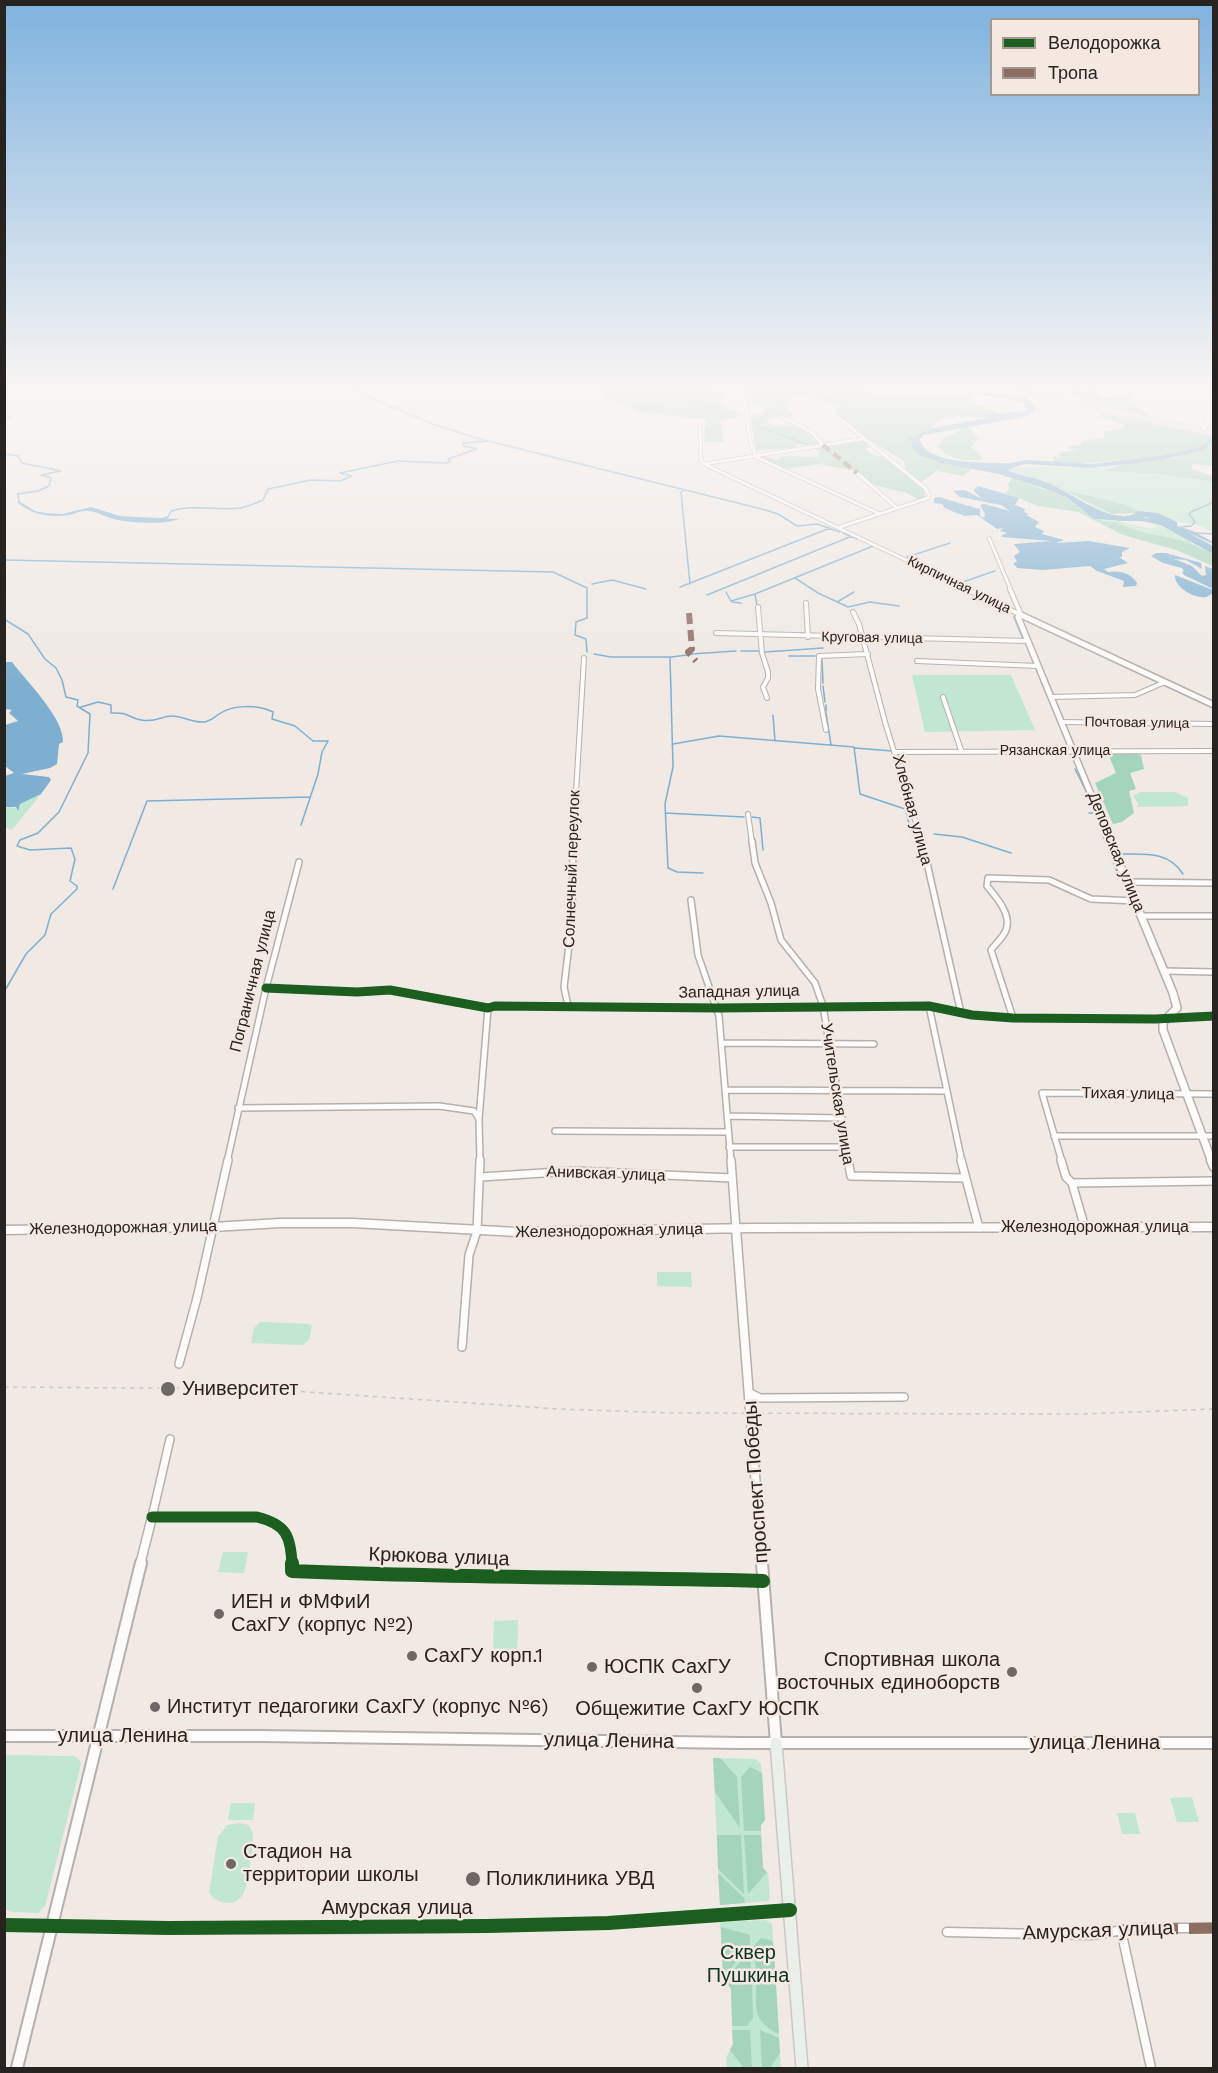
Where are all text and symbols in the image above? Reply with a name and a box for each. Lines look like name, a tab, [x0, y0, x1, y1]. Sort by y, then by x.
legend	[990, 18, 1200, 96]
text: Велодорожка	[1048, 32, 1160, 53]
text: Тропа	[1048, 62, 1098, 83]
street label: Кирпичная улица	[905, 553, 1013, 617]
street label: Круговая улица	[821, 629, 923, 647]
street label: Почтовая улица	[1084, 714, 1190, 732]
street label: Рязанская улица	[1000, 743, 1110, 759]
street label: Хлебная улица	[888, 753, 936, 867]
street label: Деповская улица	[1083, 789, 1149, 915]
street label: Солнечный переулок	[560, 790, 584, 948]
street label: Пограничная улица	[226, 908, 280, 1054]
street label: Западная улица	[678, 981, 800, 1003]
street label: Учительская улица	[816, 1022, 858, 1166]
street label: Тихая улица	[1081, 1084, 1175, 1104]
street label: Анивская улица	[546, 1162, 666, 1186]
street label: Железнодорожная улица	[29, 1217, 217, 1239]
street label: Железнодорожная улица	[1001, 1217, 1189, 1237]
street label: Железнодорожная улица	[515, 1220, 703, 1242]
place label: Университет	[182, 1377, 298, 1401]
marker: Университет	[159, 1380, 177, 1398]
street label: проспект Победы	[738, 1400, 774, 1564]
street label: Крюкова улица	[368, 1543, 510, 1571]
place label: ИЕН и ФМФиИ СахГУ (корпус №2)	[231, 1590, 413, 1637]
marker: ИЕН и ФМФиИ СахГУ (корпус №2)	[212, 1607, 226, 1621]
place label: СахГУ корп.1	[424, 1644, 543, 1668]
place label: Спортивная школа восточных единоборств	[777, 1648, 1000, 1695]
marker: СахГУ корп.1	[405, 1649, 419, 1663]
place label: ЮСПК СахГУ	[604, 1655, 731, 1679]
marker: ЮСПК СахГУ	[585, 1660, 599, 1674]
marker: Спортивная школа восточных единоборств	[1005, 1665, 1019, 1679]
marker: Общежитие СахГУ ЮСПК	[690, 1681, 704, 1695]
place label: Институт педагогики СахГУ (корпус №6)	[167, 1695, 548, 1719]
place label: Общежитие СахГУ ЮСПК	[575, 1697, 819, 1721]
marker: Институт педагогики СахГУ (корпус №6)	[148, 1700, 162, 1714]
street label: улица Ленина	[58, 1724, 188, 1748]
street label: улица Ленина	[544, 1728, 674, 1754]
street label: улица Ленина	[1030, 1731, 1160, 1755]
place label: Стадион на территории школы	[243, 1840, 419, 1887]
marker: Стадион на территории школы	[224, 1857, 238, 1871]
place label: Поликлиника УВД	[486, 1867, 654, 1891]
marker: Поликлиника УВД	[464, 1870, 482, 1888]
street label: Амурская улица	[321, 1896, 473, 1920]
street label: Амурская улица	[1022, 1916, 1174, 1946]
park label: Сквер Пушкина	[707, 1941, 789, 1988]

